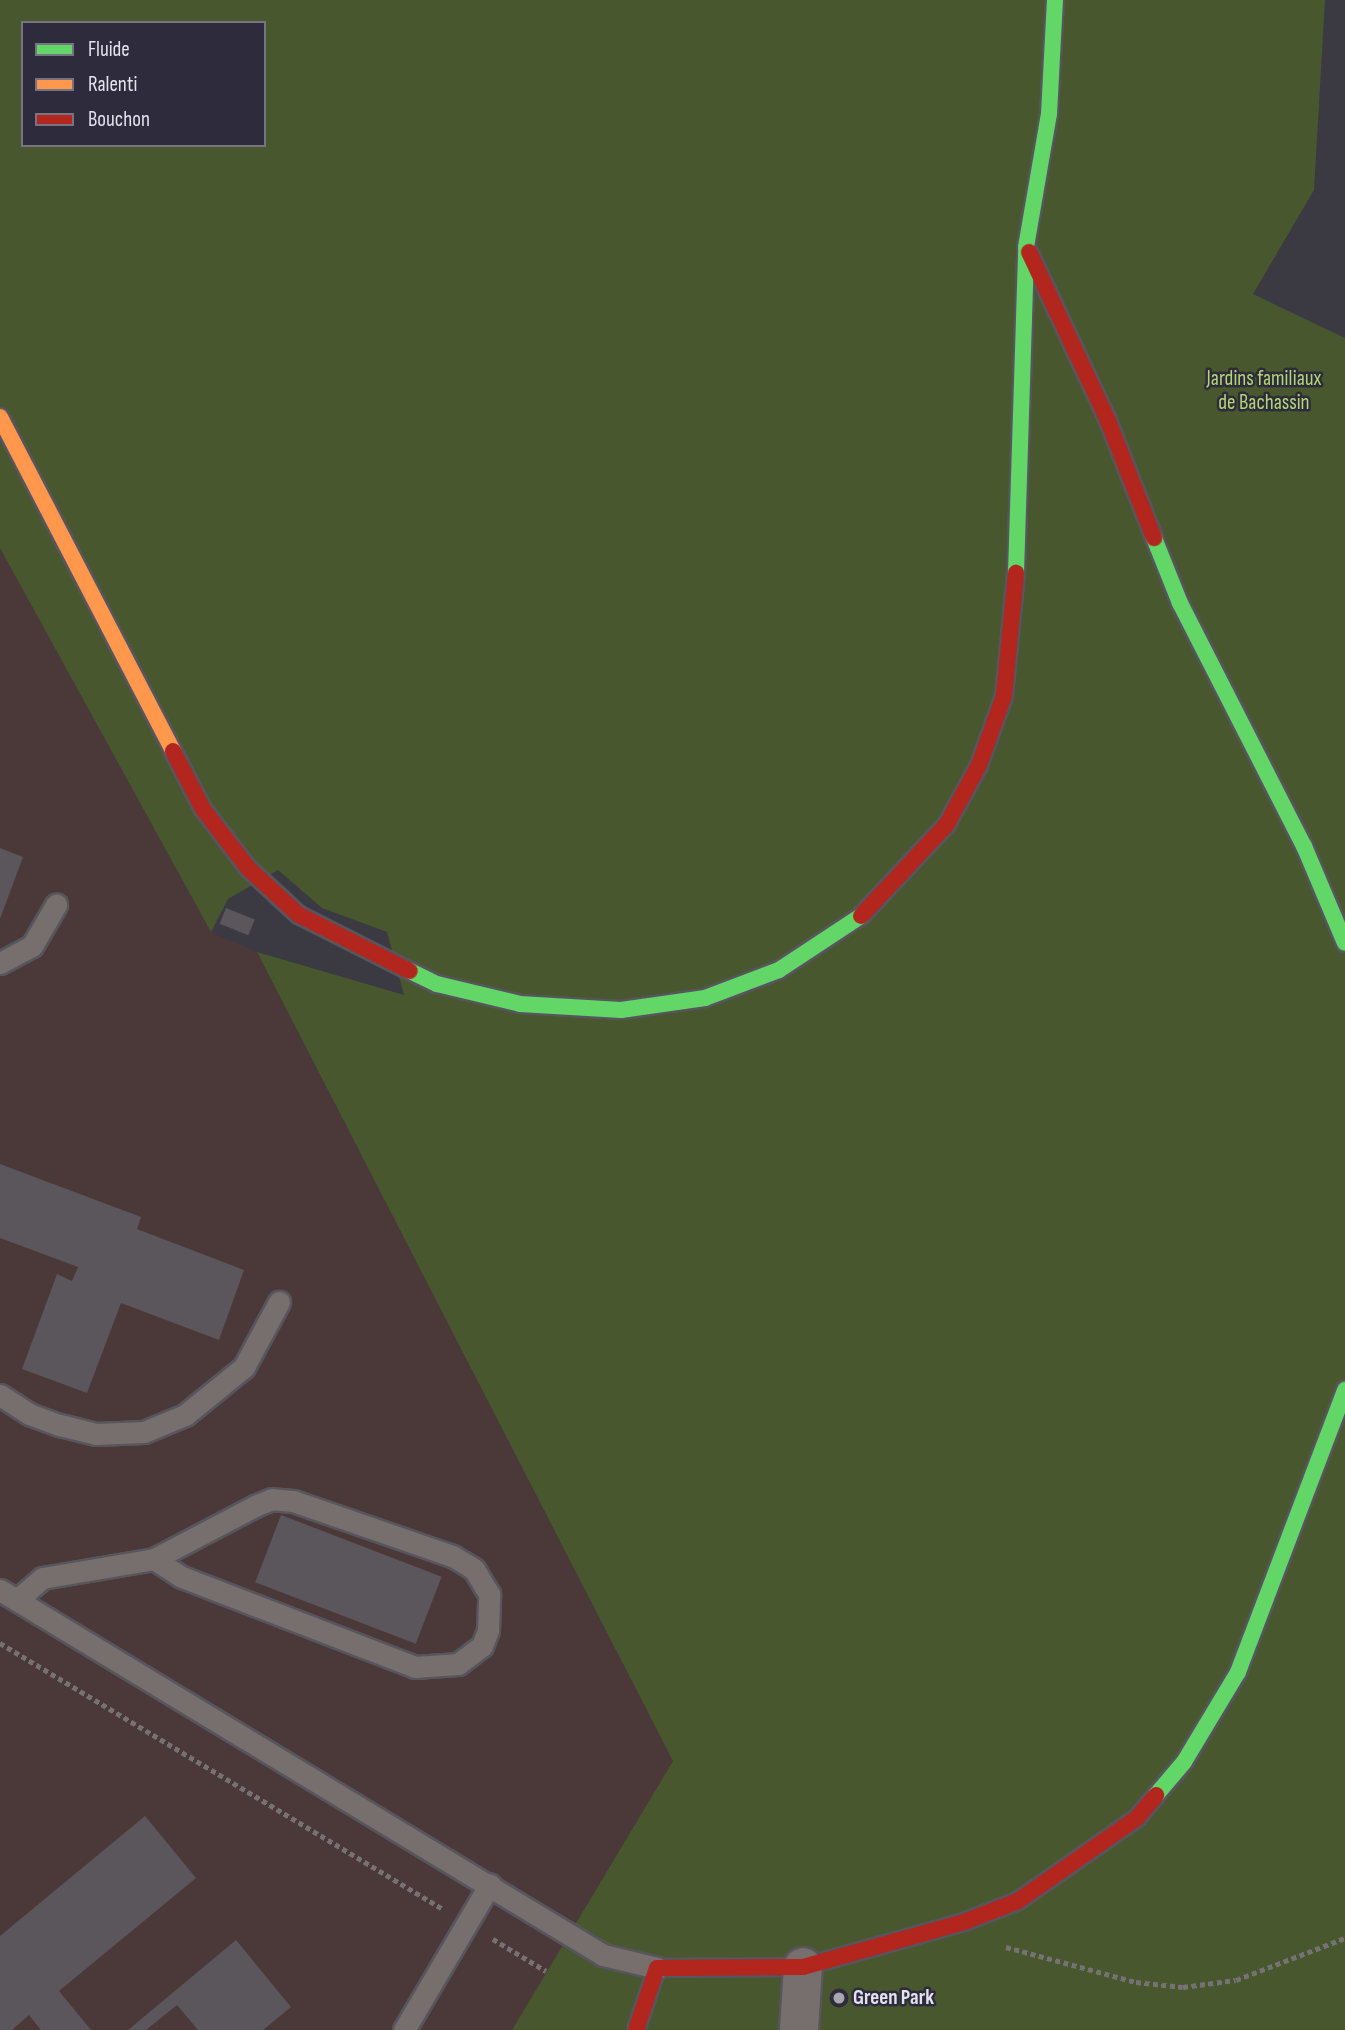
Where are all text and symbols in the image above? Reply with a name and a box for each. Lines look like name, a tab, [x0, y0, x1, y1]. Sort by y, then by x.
legend	[21, 21, 266, 147]
text: Fluide	[88, 37, 130, 62]
text: Ralenti	[88, 72, 137, 97]
text: Bouchon	[88, 107, 150, 132]
park label: Jardins familiaux de Bachassin	[1207, 366, 1321, 416]
place label: Green Park	[853, 1985, 934, 2011]
marker: Green Park	[831, 1990, 847, 2006]

